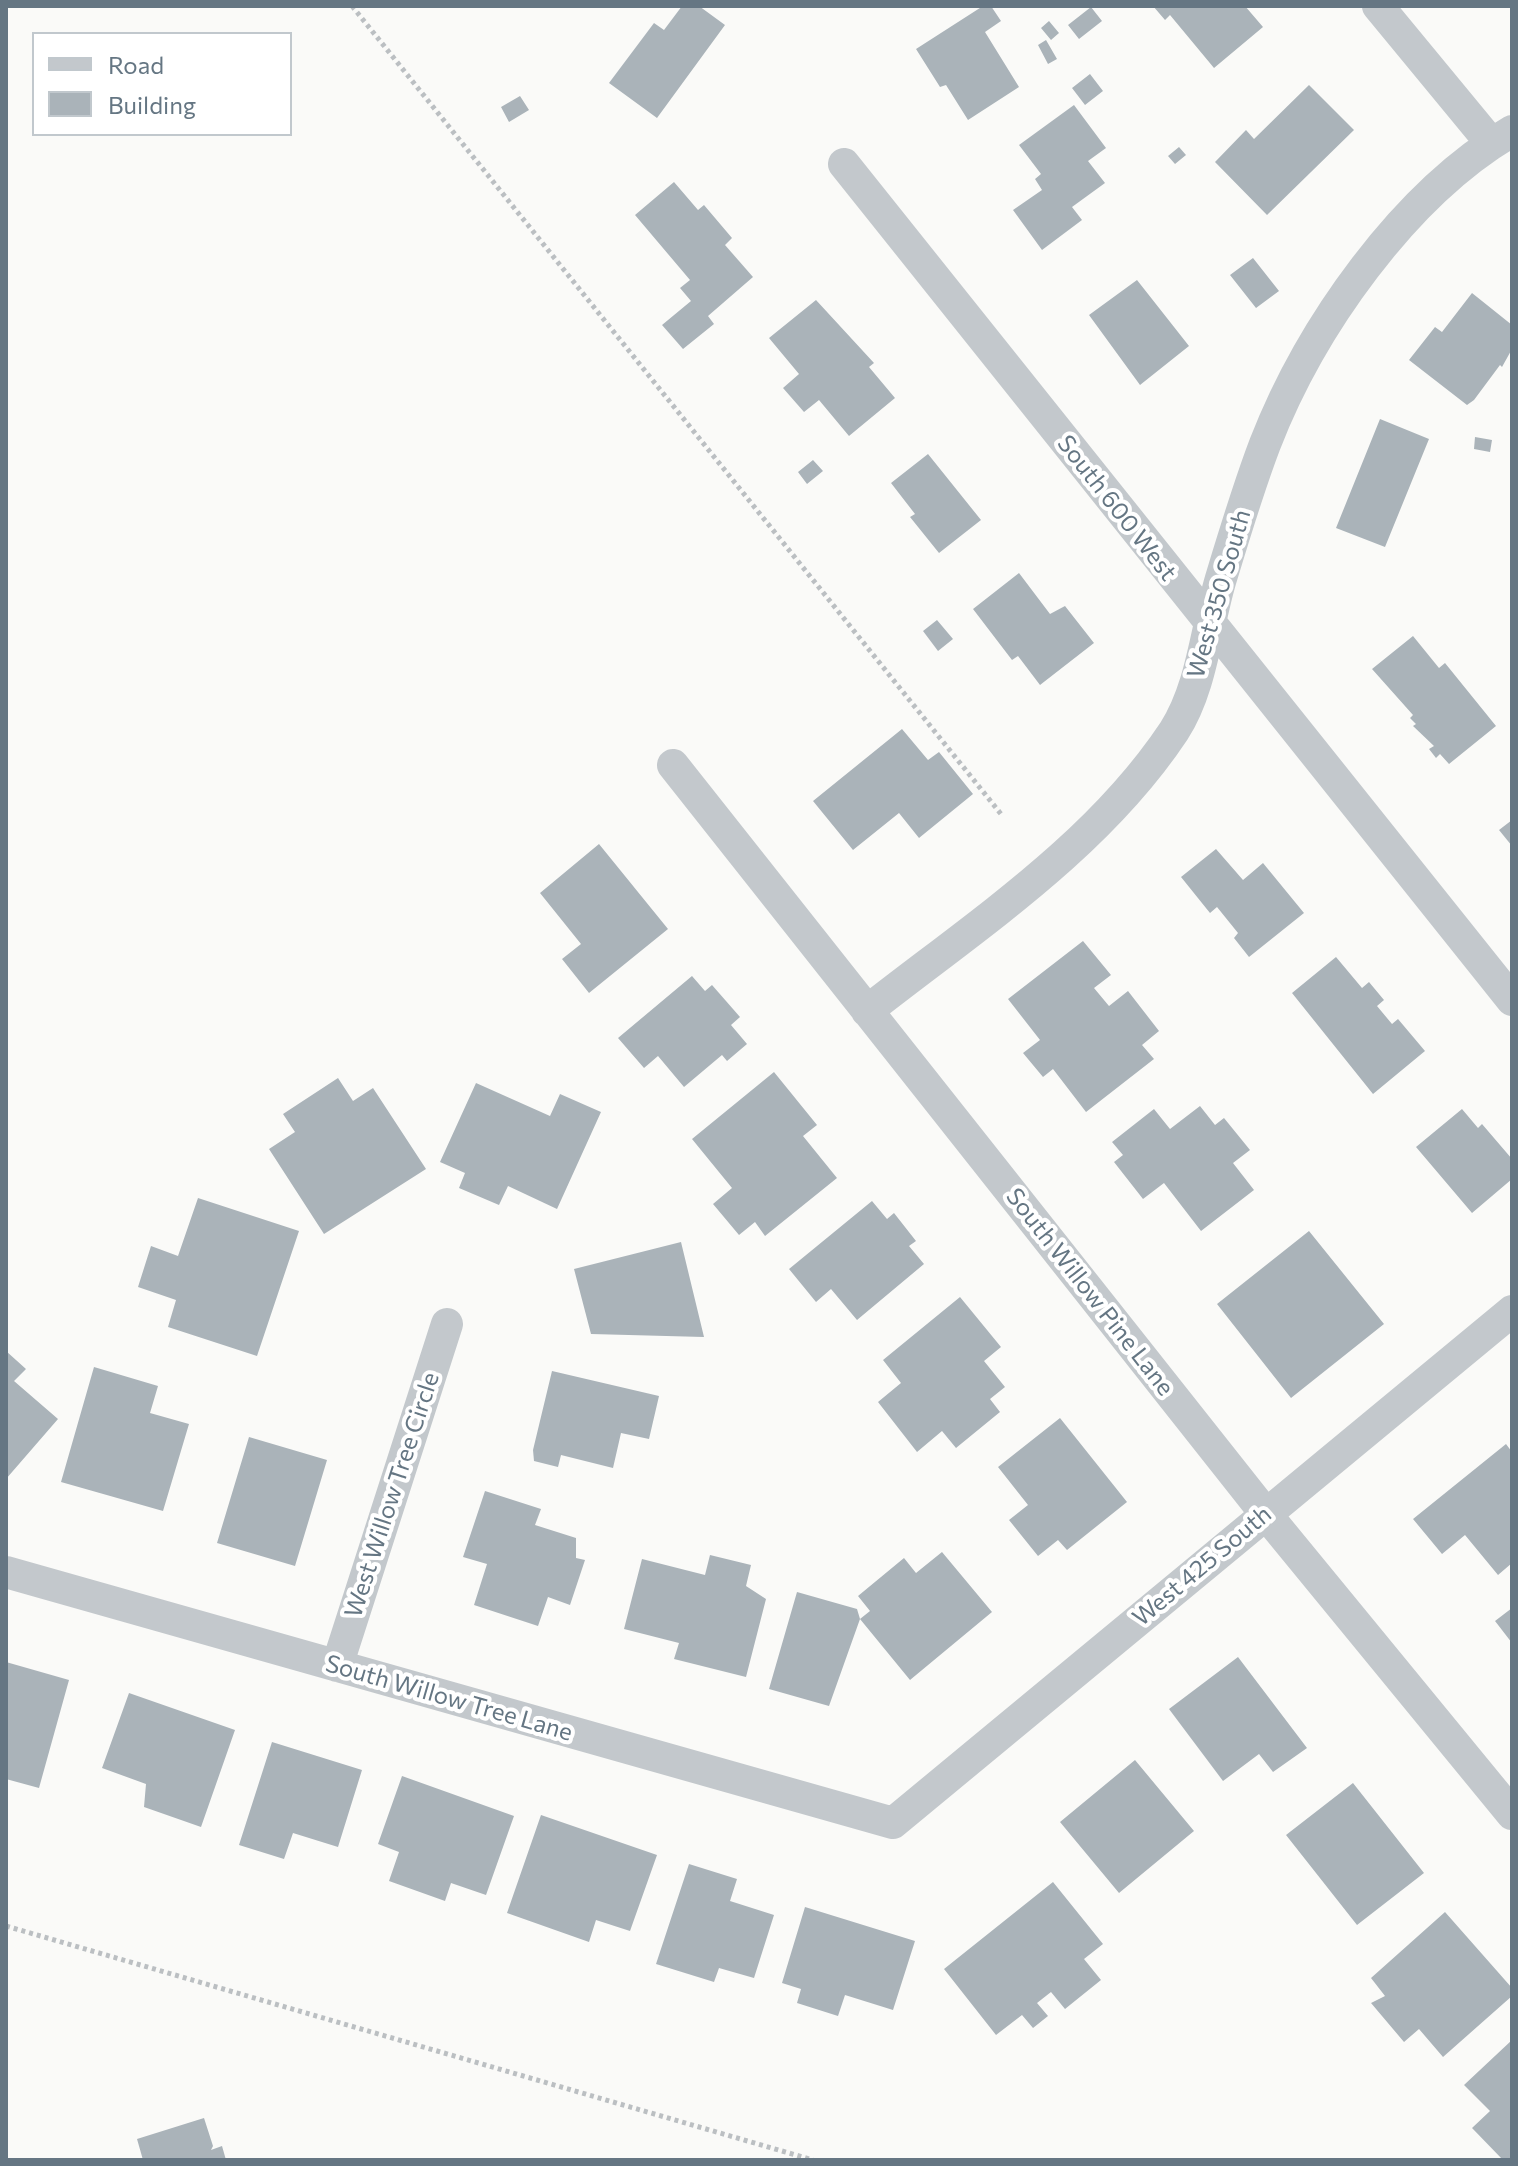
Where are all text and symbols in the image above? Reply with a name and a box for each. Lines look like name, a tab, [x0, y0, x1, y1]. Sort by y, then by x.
legend	[32, 32, 292, 136]
text: Road	[108, 50, 164, 79]
text: Building	[108, 90, 196, 119]
street label: South 600 West	[1051, 430, 1183, 586]
street label: West 350 South	[1181, 506, 1257, 682]
street label: South Willow Pine Lane	[1000, 1182, 1180, 1402]
street label: West Willow Tree Circle	[339, 1369, 445, 1621]
street label: West 425 South	[1127, 1500, 1277, 1632]
street label: South Willow Tree Lane	[322, 1649, 576, 1747]

